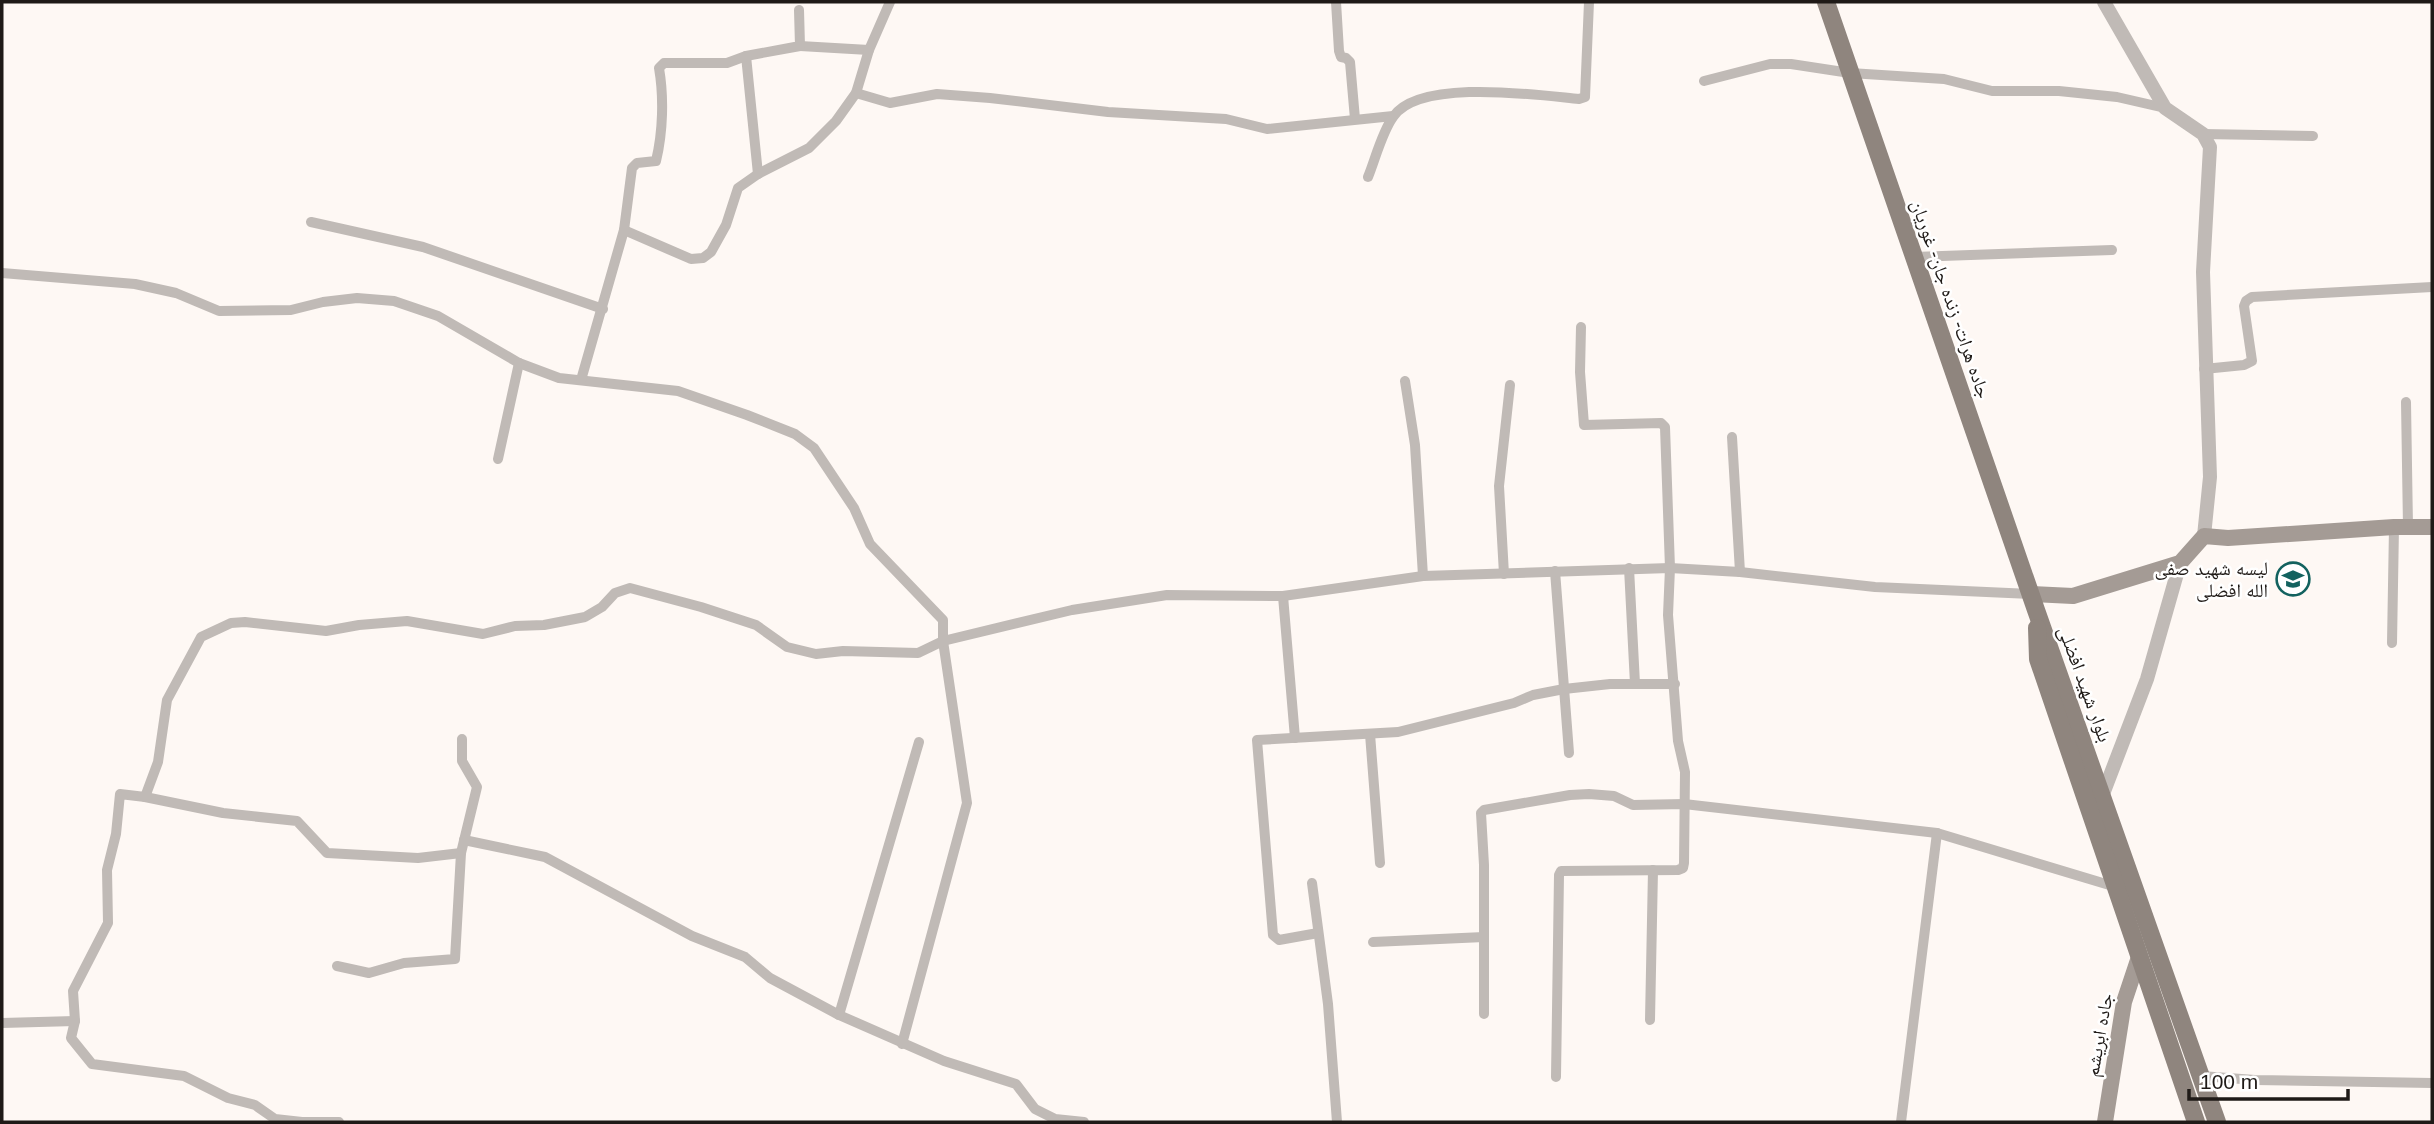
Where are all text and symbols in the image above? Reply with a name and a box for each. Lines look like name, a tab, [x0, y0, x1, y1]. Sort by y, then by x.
street label: جاده هرات- زنده جان- غوریان	[1906, 197, 1995, 401]
place label: لیسه شهید صفی الله افضلی	[2154, 558, 2268, 602]
school or university icon: لیسه شهید صفی الله افضلی	[2274, 560, 2312, 598]
street label: بلوار شهید افضلی	[2053, 623, 2116, 745]
street label: جاده ابریشم	[2081, 992, 2119, 1079]
scale bar	[2189, 1058, 2348, 1102]
text: 100 m	[2200, 1070, 2258, 1093]

